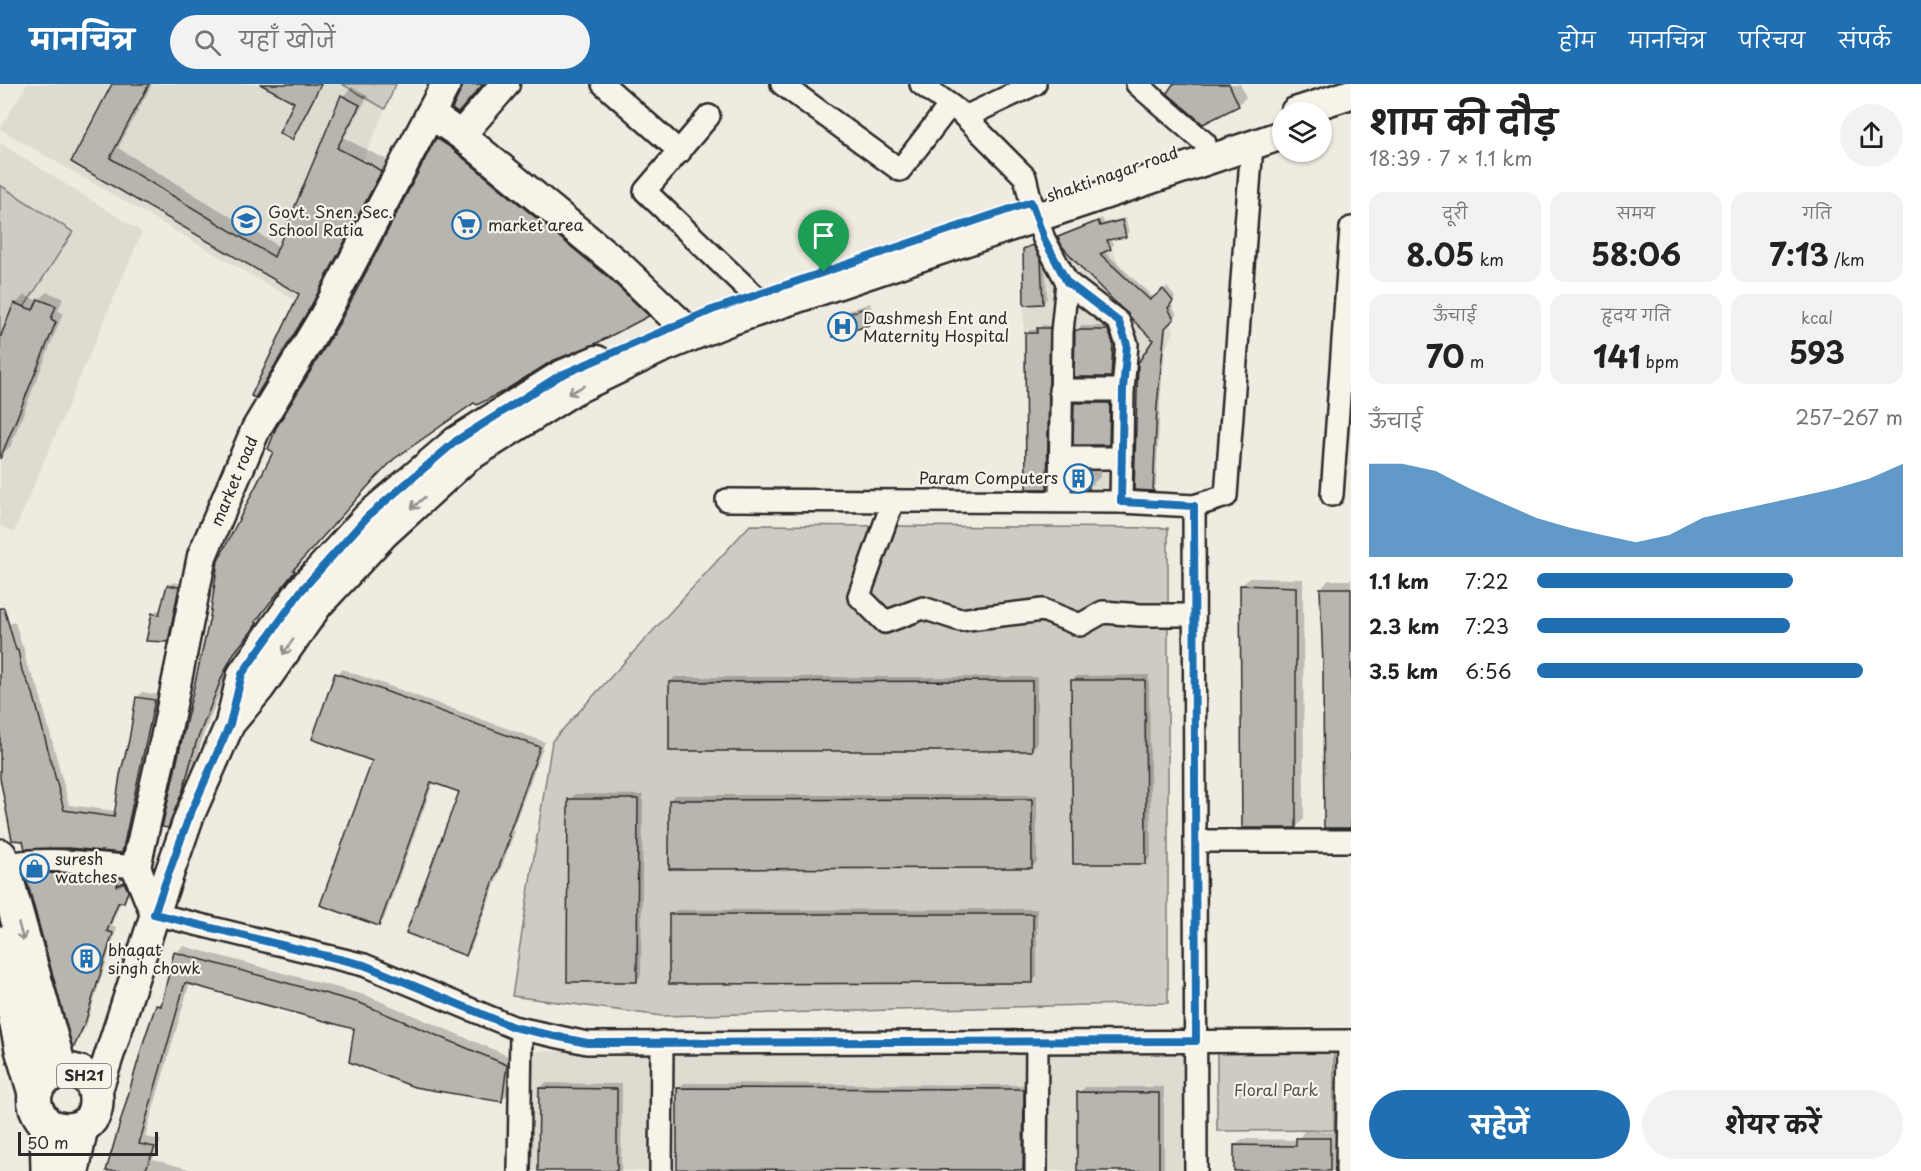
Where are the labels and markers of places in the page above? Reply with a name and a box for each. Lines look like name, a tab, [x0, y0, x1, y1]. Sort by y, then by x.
place label: Govt. Snen. Sec. School Ratia	[268, 199, 393, 241]
school or university icon: Govt. Snen. Sec. School Ratia	[231, 205, 263, 237]
supermarket icon: market area	[451, 209, 483, 241]
pin	[798, 210, 849, 272]
place label: market area	[488, 212, 584, 236]
place label: Dashmesh Ent and Maternity Hospital	[863, 305, 1009, 347]
hospital icon: Dashmesh Ent and Maternity Hospital	[826, 311, 858, 343]
building icon: Param Computers	[1063, 462, 1095, 494]
place label: Param Computers	[919, 465, 1058, 489]
place label: suresh watches	[55, 846, 117, 888]
shop icon: suresh watches	[18, 852, 50, 884]
place label: bhagat singh chowk	[108, 937, 201, 979]
building icon: bhagat singh chowk	[71, 943, 103, 975]

